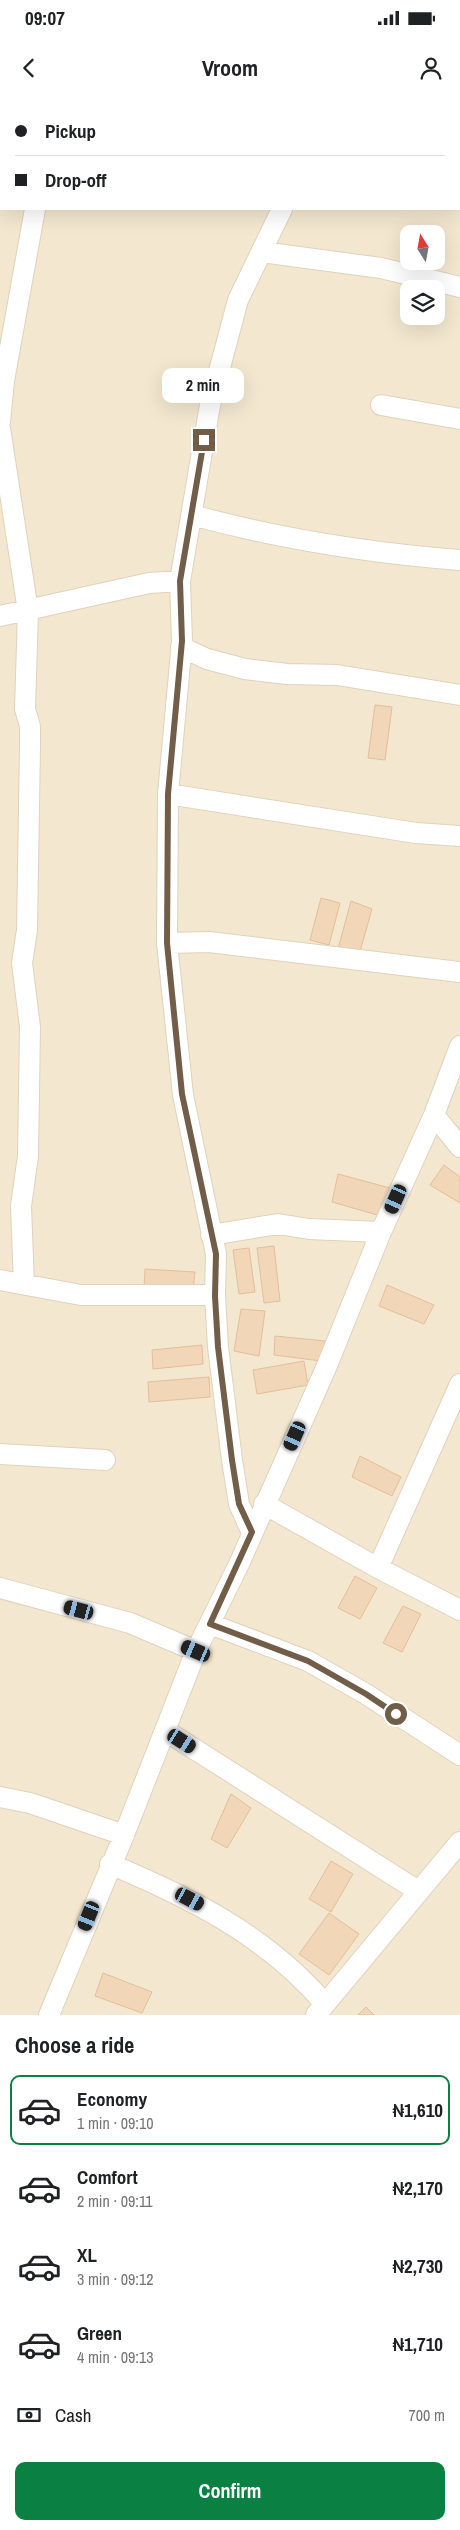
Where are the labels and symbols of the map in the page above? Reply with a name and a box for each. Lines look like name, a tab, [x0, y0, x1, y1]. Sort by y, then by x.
north arrow	[400, 225, 445, 270]
callout: 2 min	[163, 368, 245, 402]
route end	[193, 429, 215, 451]
car	[383, 1182, 408, 1216]
car	[282, 1419, 307, 1453]
car	[62, 1599, 95, 1621]
car	[179, 1638, 212, 1664]
route start	[385, 1703, 407, 1725]
car	[165, 1727, 198, 1755]
car	[173, 1885, 206, 1913]
car	[76, 1899, 101, 1933]

